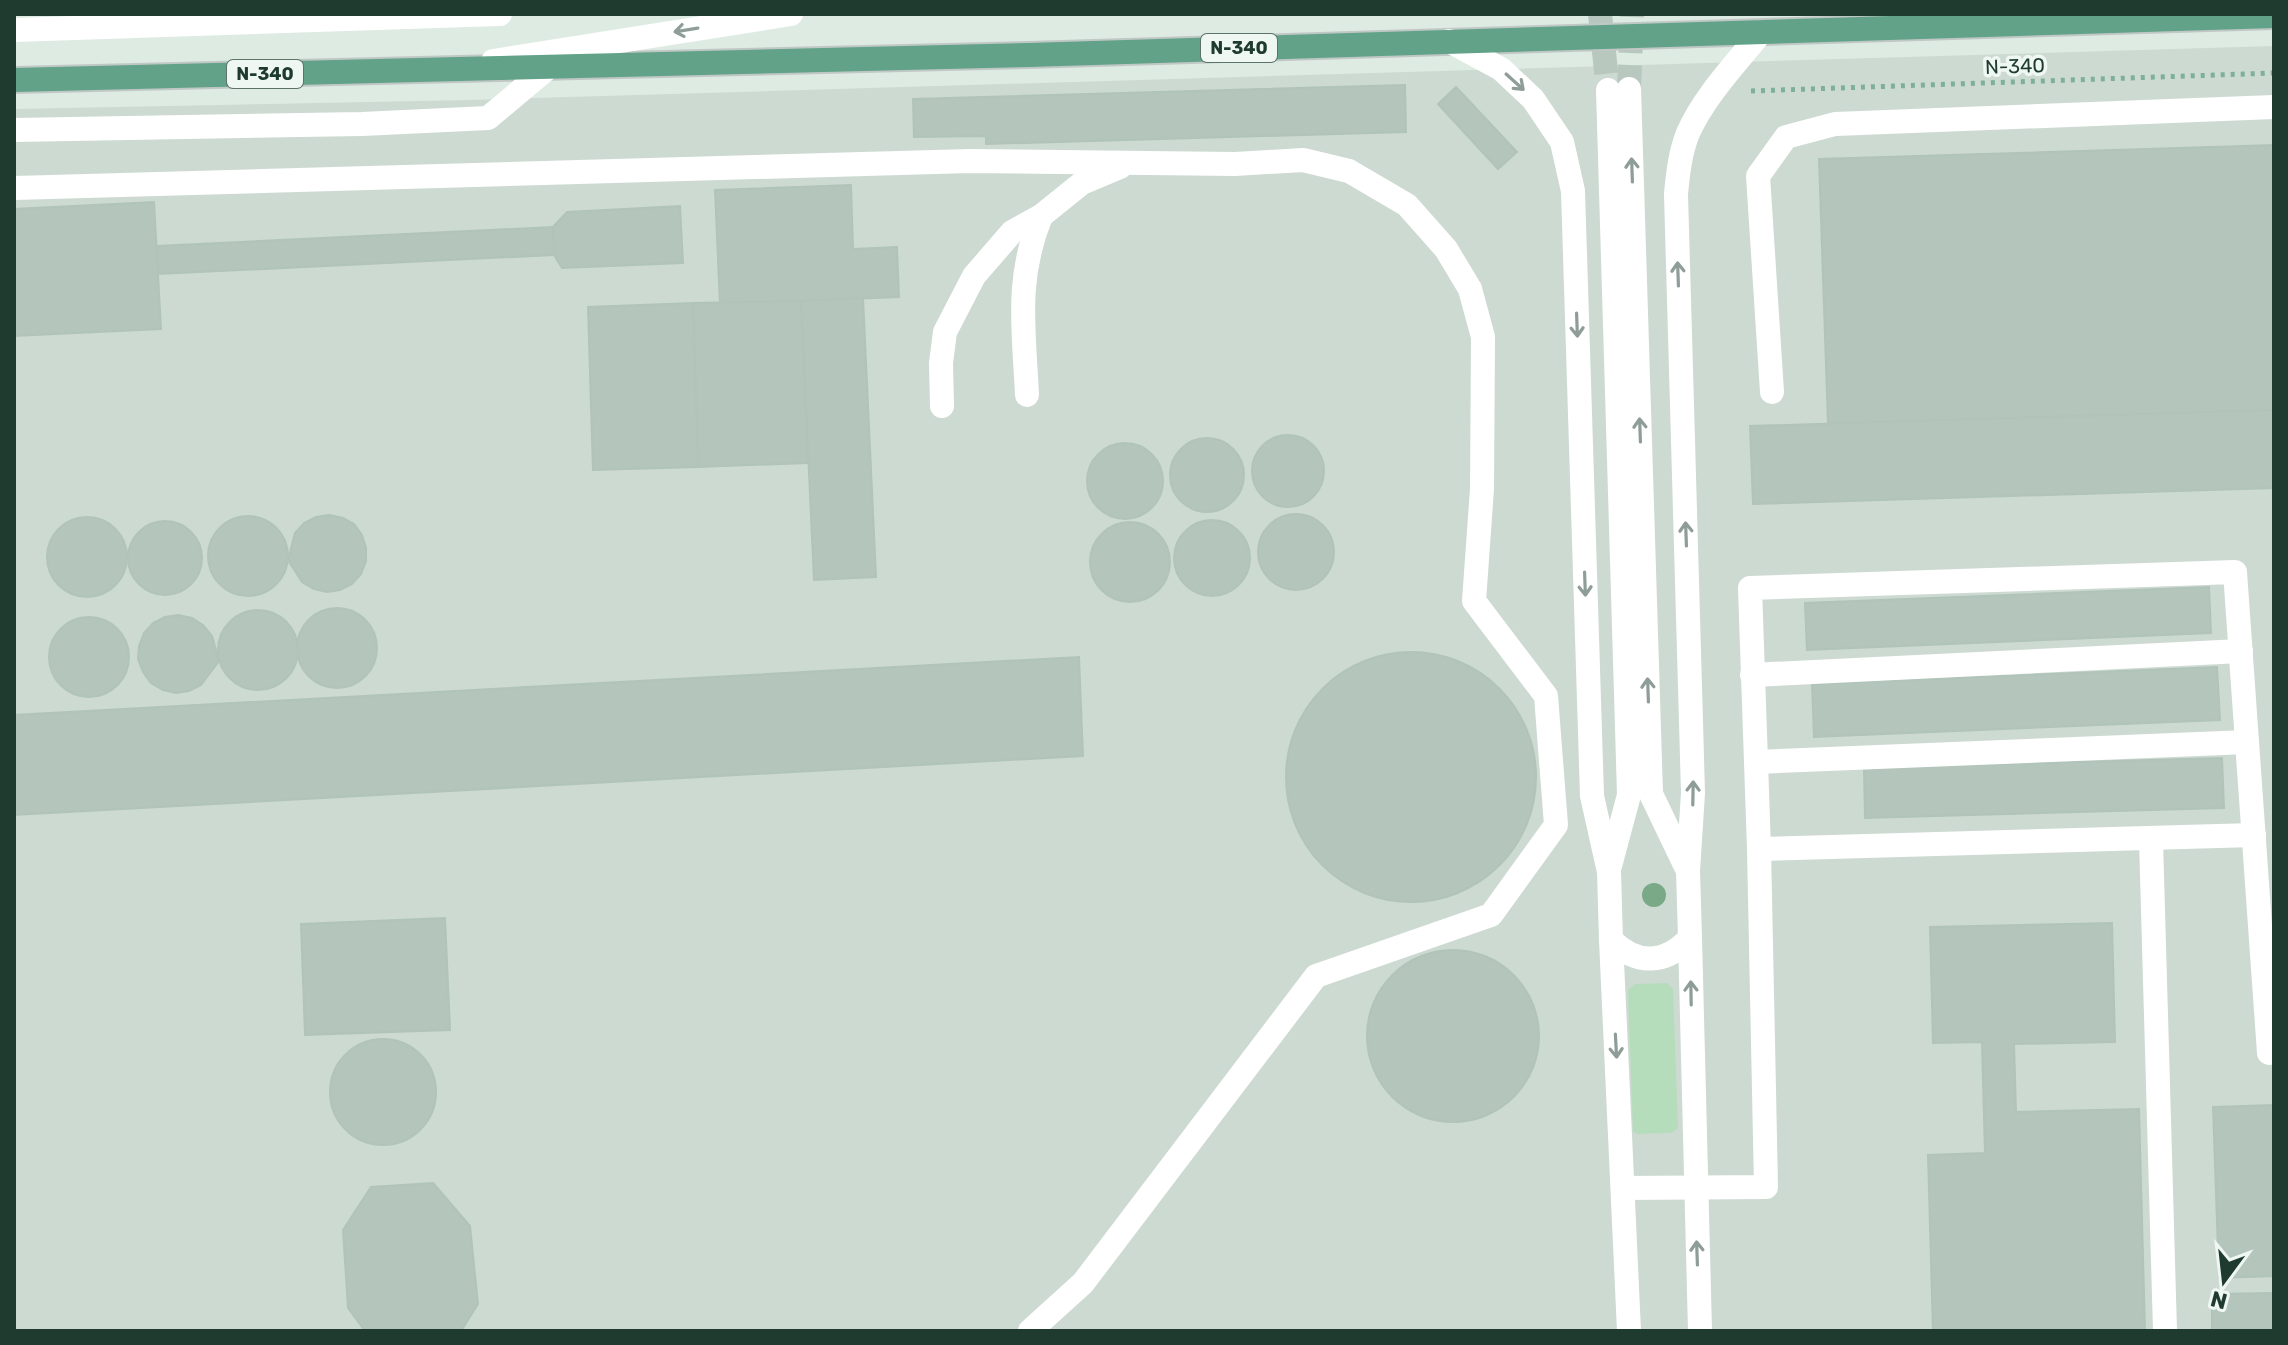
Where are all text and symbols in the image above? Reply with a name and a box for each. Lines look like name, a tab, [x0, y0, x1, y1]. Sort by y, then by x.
one-way arrow	[674, 24, 699, 39]
road number: N-340	[1201, 34, 1277, 62]
street label: N-340	[1985, 53, 2045, 79]
road number: N-340	[227, 60, 303, 88]
one-way arrow	[1505, 73, 1525, 91]
one-way arrow	[1624, 157, 1639, 184]
one-way arrow	[1670, 261, 1686, 288]
one-way arrow	[1569, 311, 1585, 338]
one-way arrow	[1632, 417, 1647, 444]
one-way arrow	[1678, 521, 1693, 548]
one-way arrow	[1578, 570, 1593, 597]
one-way arrow	[1640, 677, 1656, 704]
one-way arrow	[1685, 780, 1700, 807]
one-way arrow	[1683, 980, 1699, 1007]
one-way arrow	[1608, 1032, 1623, 1059]
one-way arrow	[1690, 1240, 1705, 1267]
north arrow	[2184, 1241, 2264, 1321]
text: N	[2208, 1285, 2230, 1315]

